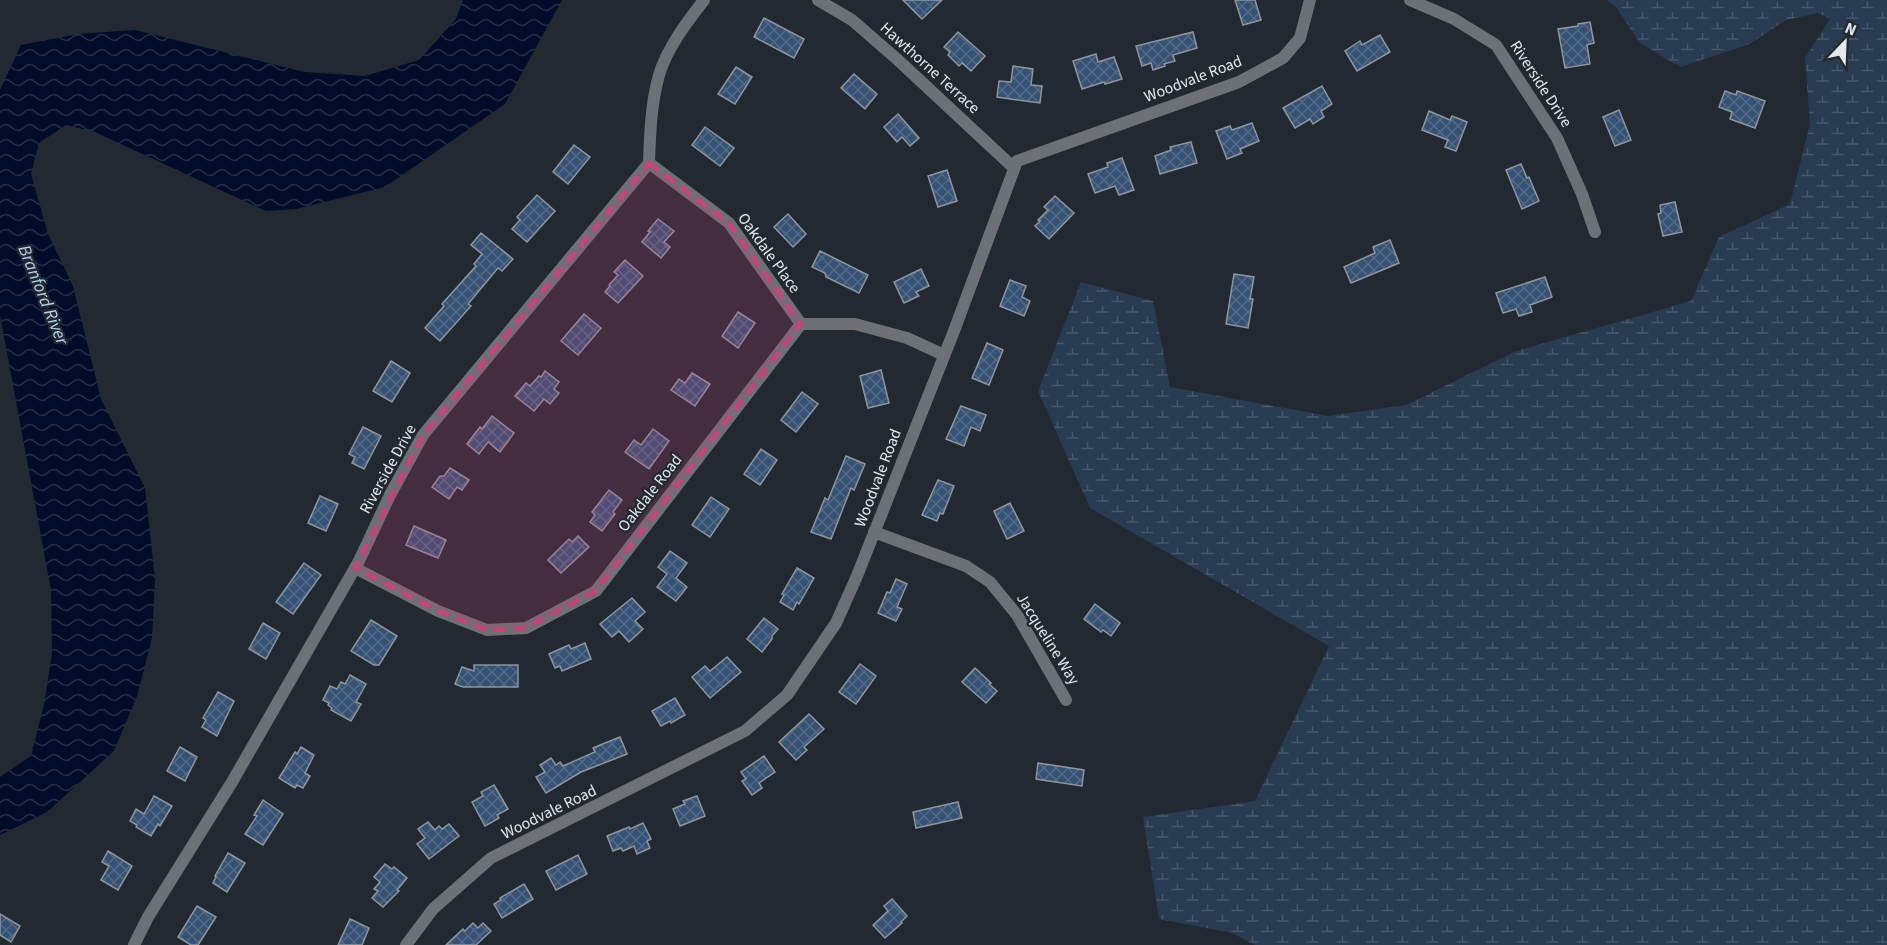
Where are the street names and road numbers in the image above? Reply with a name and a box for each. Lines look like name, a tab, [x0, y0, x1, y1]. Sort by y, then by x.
street label: Hawthorne Terrace	[875, 17, 985, 119]
street label: Riverside Drive	[1505, 36, 1577, 132]
street label: Woodvale Road	[1141, 50, 1245, 108]
street label: Oakdale Place	[732, 208, 806, 298]
street label: Riverside Drive	[354, 420, 422, 518]
street label: Woodvale Road	[849, 426, 907, 530]
street label: Oakdale Road	[613, 450, 687, 536]
street label: Jacqueline Way	[1011, 589, 1085, 689]
street label: Woodvale Road	[498, 779, 600, 845]

